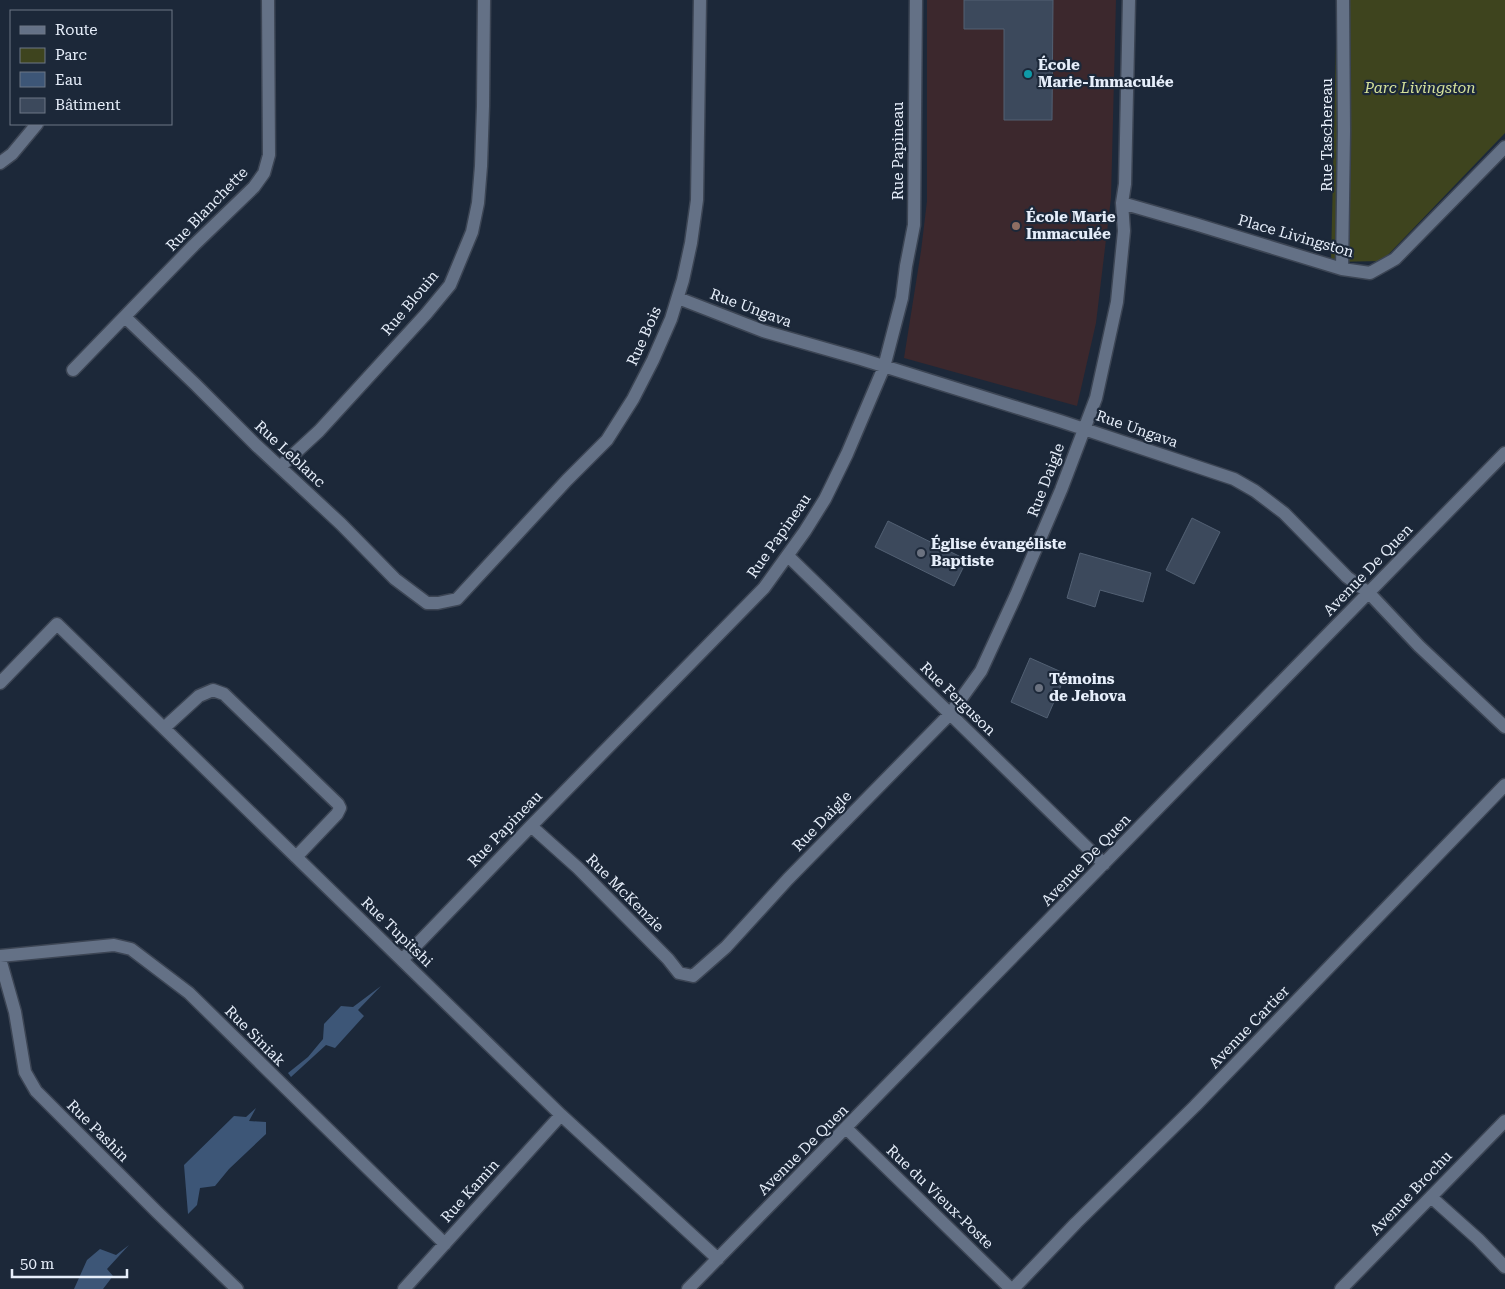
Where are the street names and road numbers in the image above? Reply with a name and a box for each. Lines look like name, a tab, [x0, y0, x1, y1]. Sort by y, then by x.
street label: Rue Taschereau	[1318, 78, 1336, 192]
street label: Rue Papineau	[889, 101, 907, 200]
street label: Rue Blanchette	[162, 163, 252, 255]
street label: Place Livingston	[1236, 211, 1356, 261]
street label: Rue Blouin	[378, 267, 443, 339]
street label: Rue Ungava	[708, 285, 794, 331]
street label: Rue Bois	[623, 304, 665, 368]
street label: Rue Ungava	[1094, 407, 1180, 451]
street label: Rue Leblanc	[251, 417, 329, 491]
street label: Rue Daigle	[1024, 441, 1068, 519]
street label: Rue Papineau	[743, 490, 815, 582]
street label: Avenue De Quen	[1320, 520, 1417, 620]
street label: Rue Ferguson	[917, 659, 1000, 740]
street label: Rue Papineau	[464, 787, 546, 871]
street label: Rue Daigle	[789, 787, 855, 855]
street label: Avenue De Quen	[1038, 810, 1135, 910]
street label: Rue McKenzie	[582, 850, 668, 936]
street label: Rue Tupitshi	[357, 893, 437, 971]
street label: Avenue Cartier	[1205, 982, 1293, 1072]
street label: Rue Siniak	[221, 1002, 289, 1070]
street label: Rue Pashin	[63, 1096, 133, 1166]
street label: Avenue De Quen	[754, 1101, 852, 1199]
street label: Rue du Vieux-Poste	[883, 1141, 997, 1253]
street label: Avenue Brochu	[1366, 1147, 1456, 1239]
street label: Rue Kamin	[437, 1156, 503, 1226]

